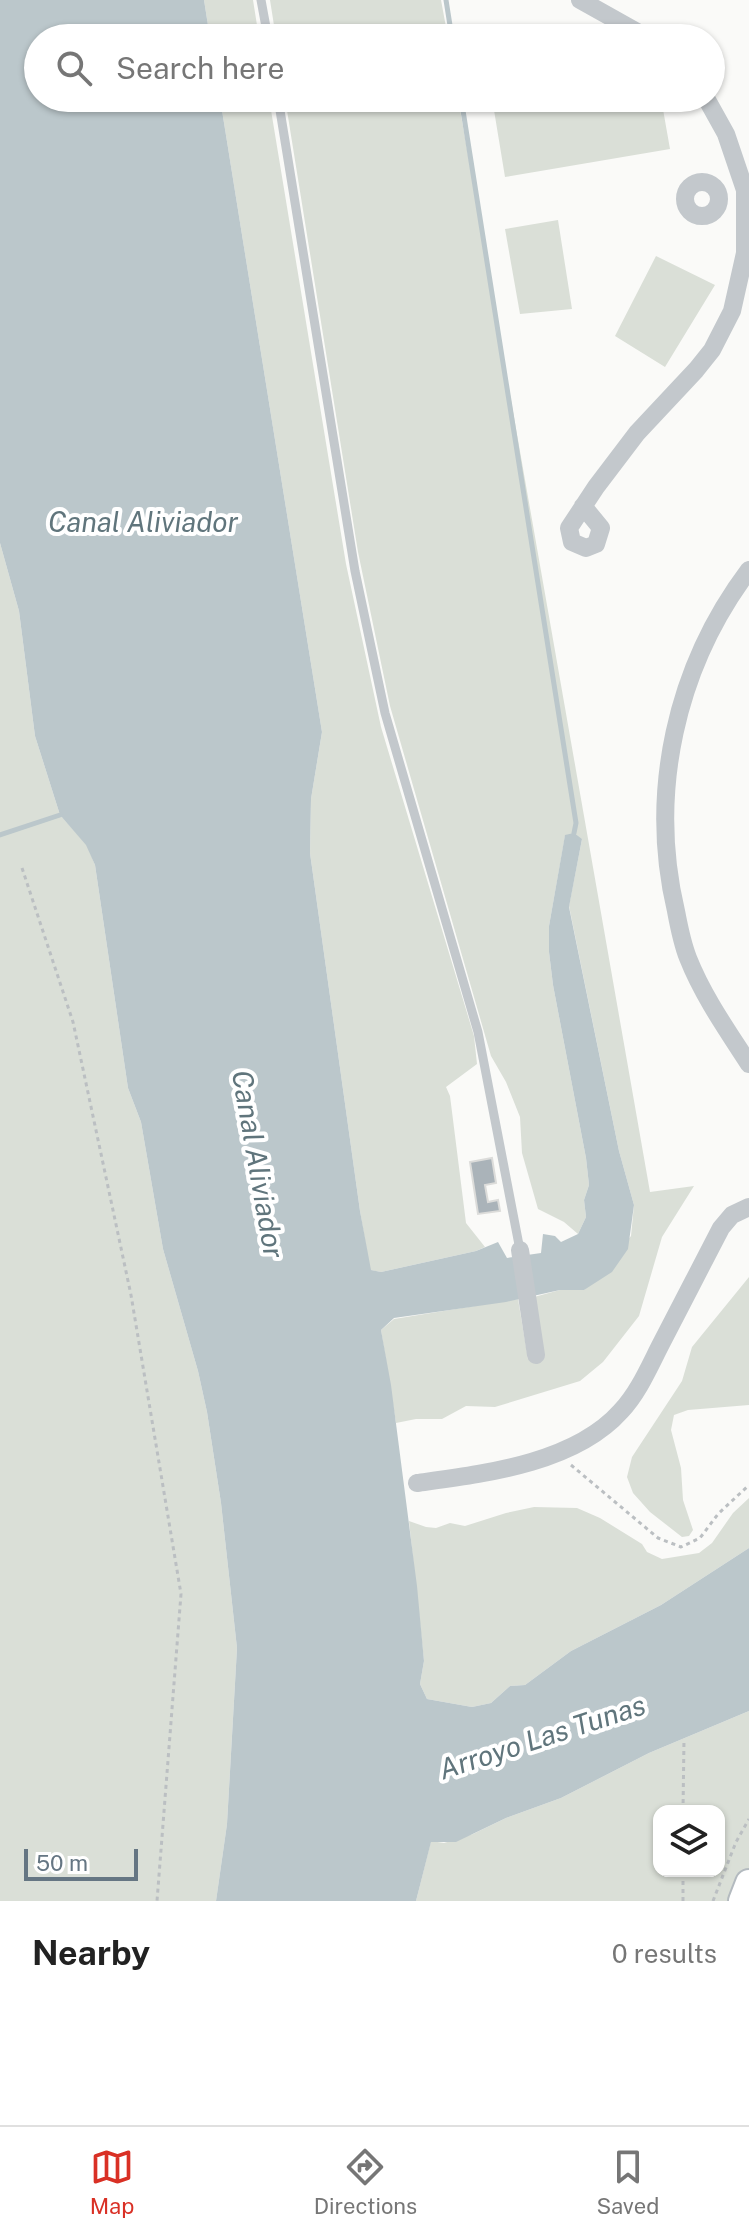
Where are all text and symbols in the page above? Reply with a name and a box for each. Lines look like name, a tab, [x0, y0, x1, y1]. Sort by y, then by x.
search box	[24, 24, 725, 112]
icon: search	[52, 46, 96, 90]
text: Search here	[116, 50, 284, 86]
water label: Canal Aliviador	[48, 505, 239, 538]
water label: Canal Aliviador	[226, 1067, 291, 1261]
water label: Arroyo Las Tunas	[434, 1688, 649, 1785]
map controls	[653, 1805, 725, 1877]
button: layers	[653, 1805, 725, 1877]
scale bar	[24, 1845, 138, 1881]
text: 50 m	[36, 1850, 88, 1876]
text: Nearby	[32, 1933, 150, 1973]
text: 0 results	[612, 1938, 717, 1969]
tab: Map	[90, 2145, 134, 2219]
tab: Directions	[314, 2145, 417, 2219]
tab: Saved	[596, 2145, 659, 2219]

